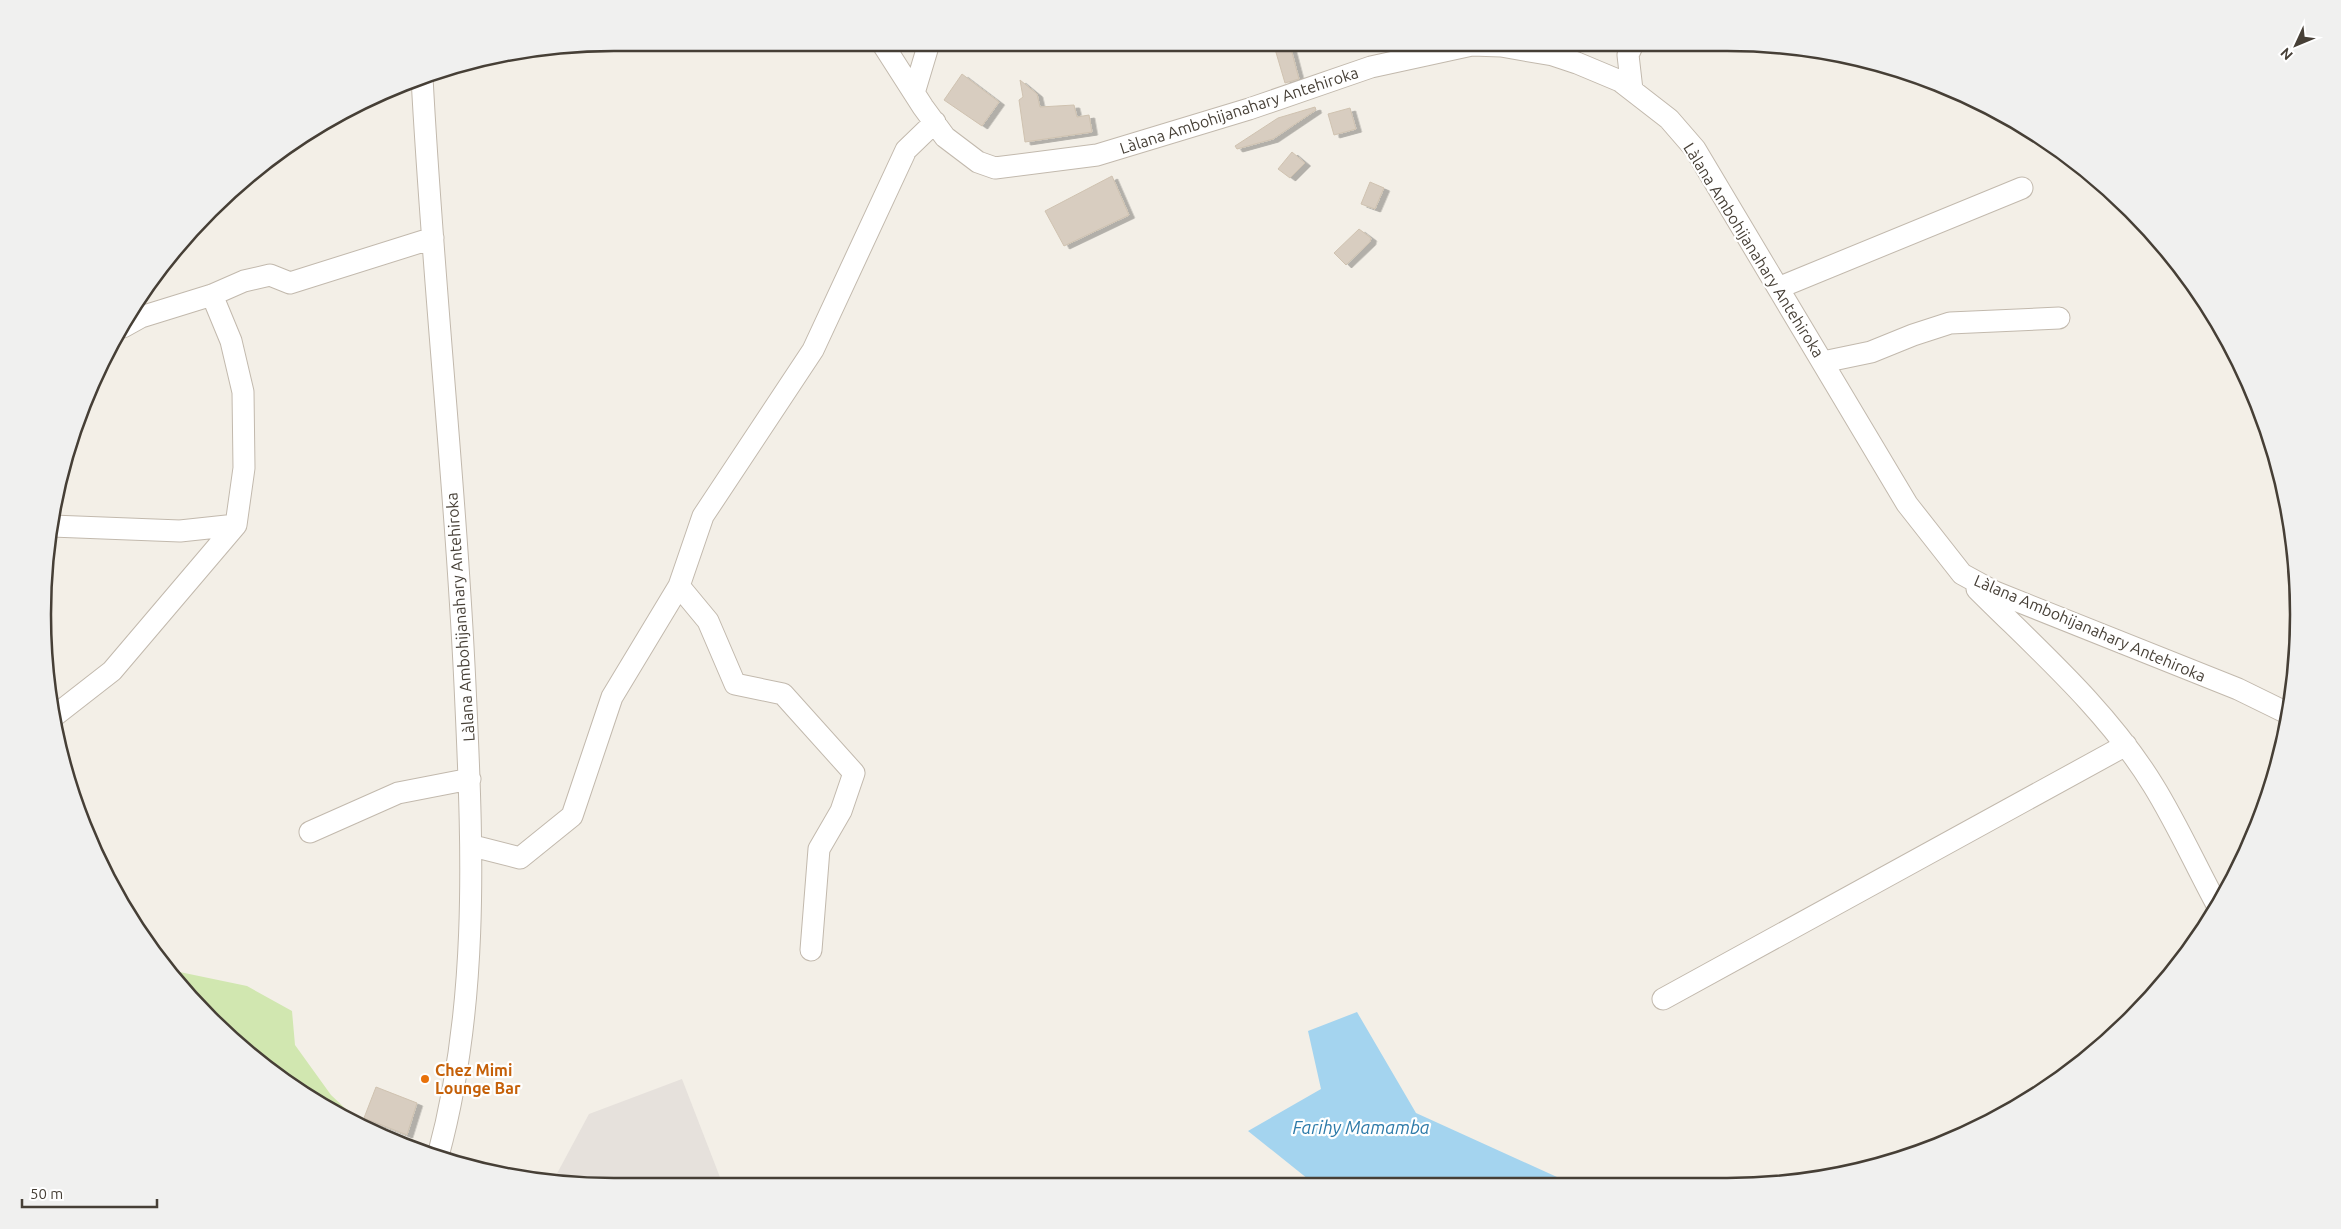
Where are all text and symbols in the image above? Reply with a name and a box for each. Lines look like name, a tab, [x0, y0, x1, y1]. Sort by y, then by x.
north arrow	[2271, 20, 2321, 70]
text: N	[2277, 45, 2296, 63]
street label: Làlana Ambohijanahary Antehiroka	[1117, 63, 1361, 157]
street label: Làlana Ambohijanahary Antehiroka	[1680, 139, 1828, 361]
street label: Làlana Ambohijanahary Antehiroka	[442, 492, 478, 742]
street label: Làlana Ambohijanahary Antehiroka	[1972, 571, 2208, 685]
place label: Chez Mimi Lounge Bar	[435, 1061, 521, 1097]
marker: Chez Mimi Lounge Bar	[419, 1073, 431, 1085]
water label: Farihy Mamamba	[1293, 1117, 1430, 1137]
scale bar	[22, 1176, 158, 1208]
text: 50 m	[30, 1185, 63, 1202]

